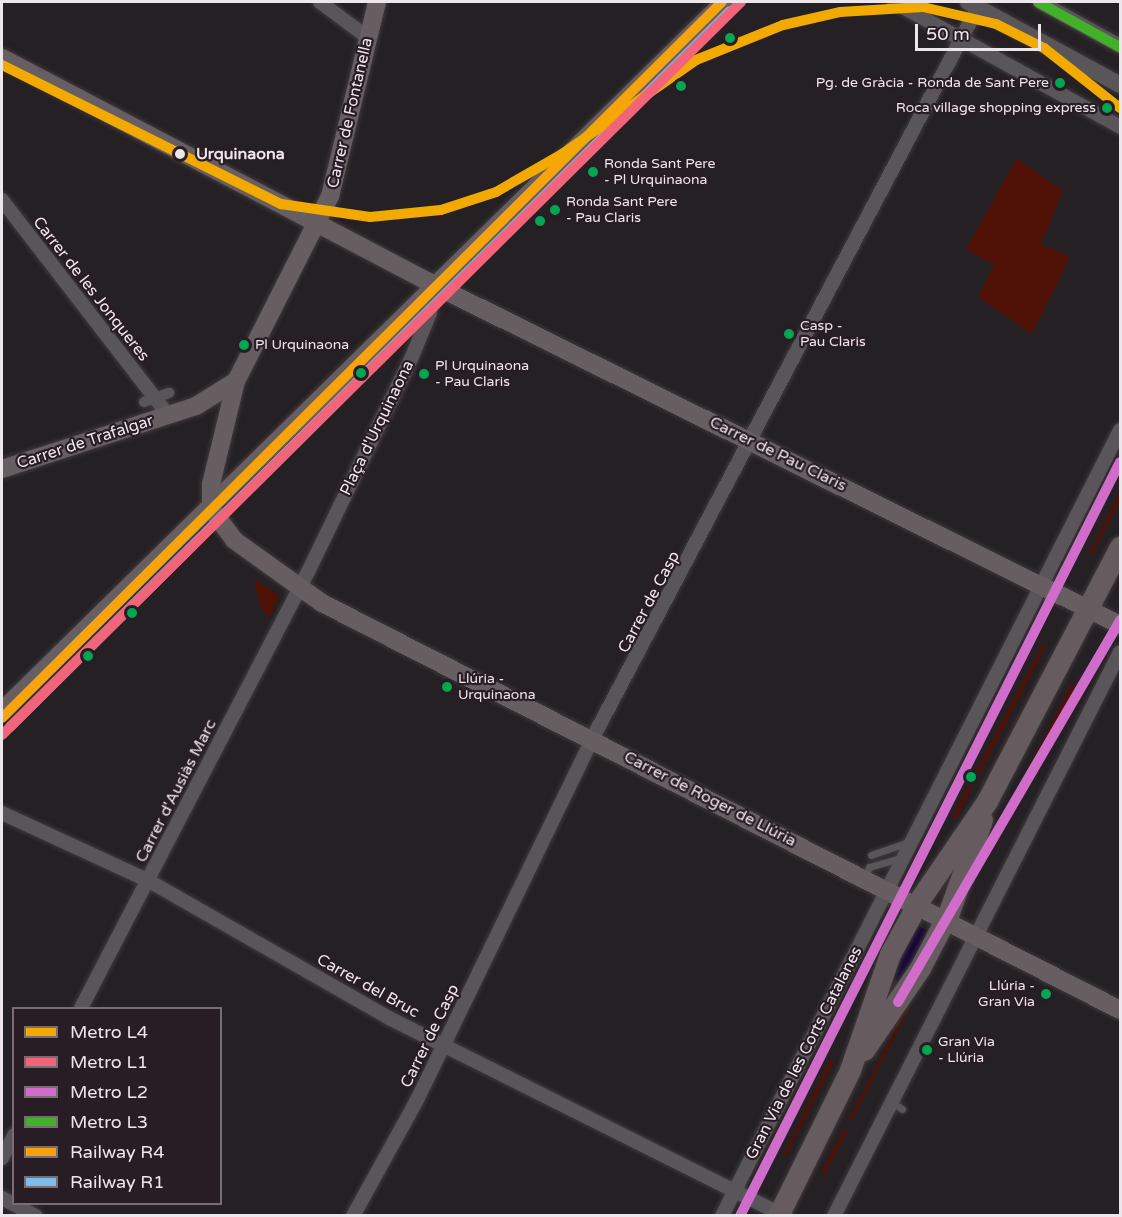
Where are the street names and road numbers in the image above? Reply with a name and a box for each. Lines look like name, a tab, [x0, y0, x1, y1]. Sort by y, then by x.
street label: Carrer de Fontanella	[323, 36, 377, 190]
street label: Carrer de les Jonqueres	[29, 213, 153, 365]
street label: Plaça d'Urquinaona	[336, 357, 418, 499]
street label: Carrer de Trafalgar	[14, 411, 156, 473]
street label: Carrer de Pau Claris	[706, 413, 850, 495]
street label: Carrer de Casp	[614, 548, 684, 656]
street label: Carrer d'Ausiàs Marc	[132, 716, 220, 866]
street label: Carrer de Roger de Llúria	[621, 747, 799, 851]
street label: Gran Via de les Corts Catalanes	[742, 943, 866, 1163]
street label: Carrer del Bruc	[313, 950, 423, 1022]
street label: Carrer de Casp	[397, 981, 463, 1091]

